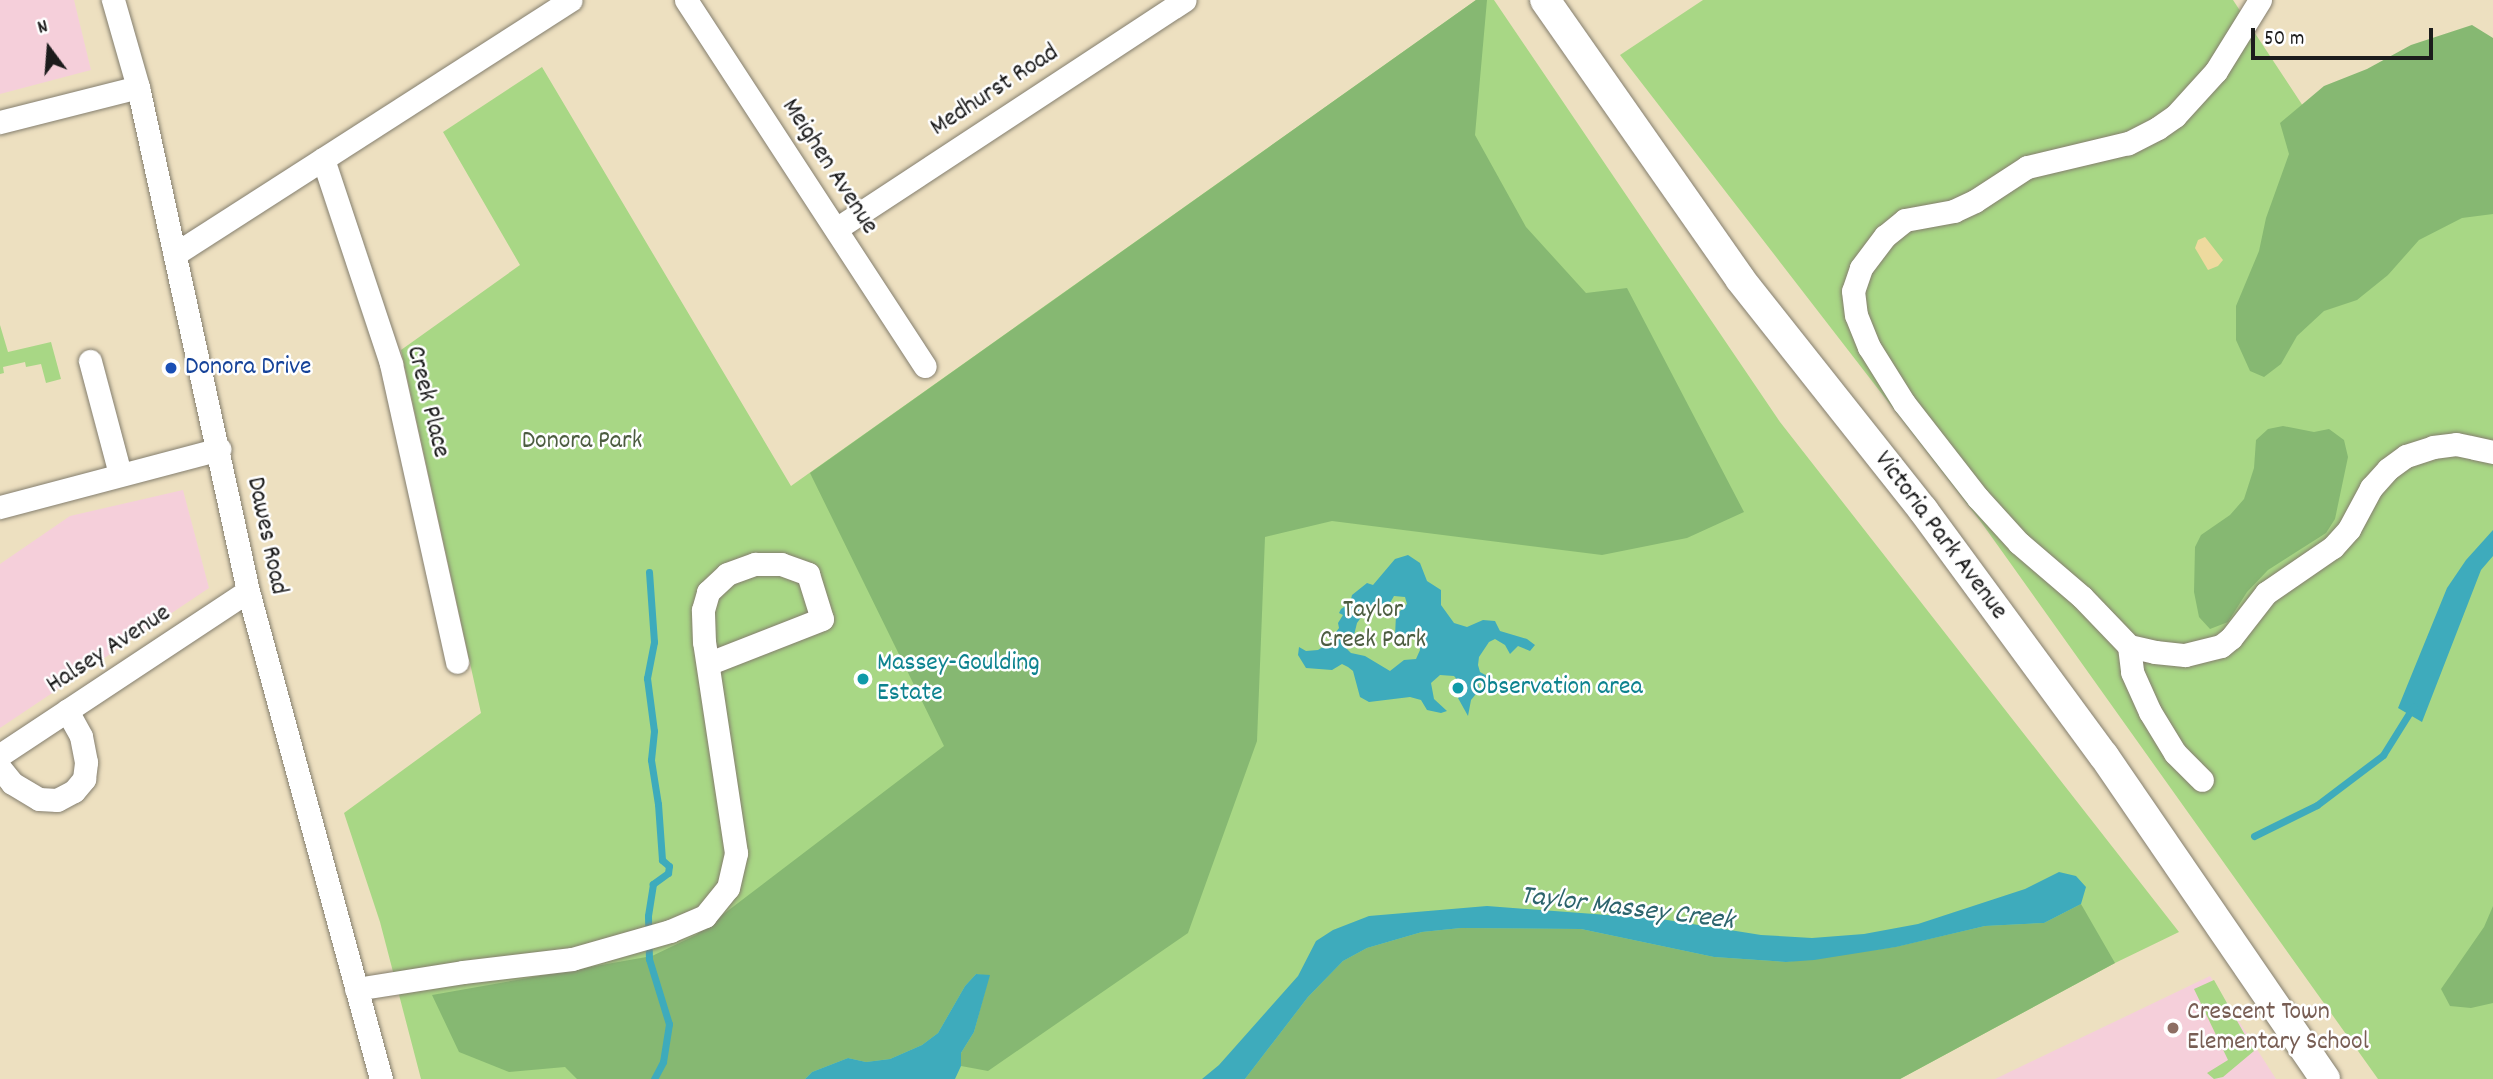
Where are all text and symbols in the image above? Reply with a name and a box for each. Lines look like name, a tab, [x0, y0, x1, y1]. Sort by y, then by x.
north arrow	[14, 14, 84, 84]
text: N	[35, 14, 51, 43]
scale bar	[2255, 14, 2437, 58]
text: 50 m	[2264, 25, 2304, 55]
street label: Medhurst Road	[925, 38, 1065, 144]
street label: Meighen Avenue	[774, 93, 884, 241]
street label: Creek Place	[398, 343, 456, 461]
place label: Donora Drive	[185, 352, 311, 384]
marker: Donora Drive	[163, 360, 179, 376]
park label: Donora Park	[522, 426, 642, 458]
street label: Victoria Park Avenue	[1867, 446, 2013, 626]
street label: Dawes Road	[238, 474, 294, 598]
park label: Taylor Creek Park	[1320, 595, 1426, 656]
street label: Halsey Avenue	[41, 598, 177, 702]
place label: Massey-Goulding Estate	[877, 648, 1040, 710]
marker: Massey-Goulding Estate	[855, 671, 871, 687]
place label: Observation area	[1472, 672, 1643, 704]
marker: Observation area	[1450, 680, 1466, 696]
water label: Taylor Massey Creek	[1518, 880, 1736, 940]
place label: Crescent Town Elementary School	[2187, 997, 2369, 1058]
marker: Crescent Town Elementary School	[2165, 1020, 2181, 1036]

